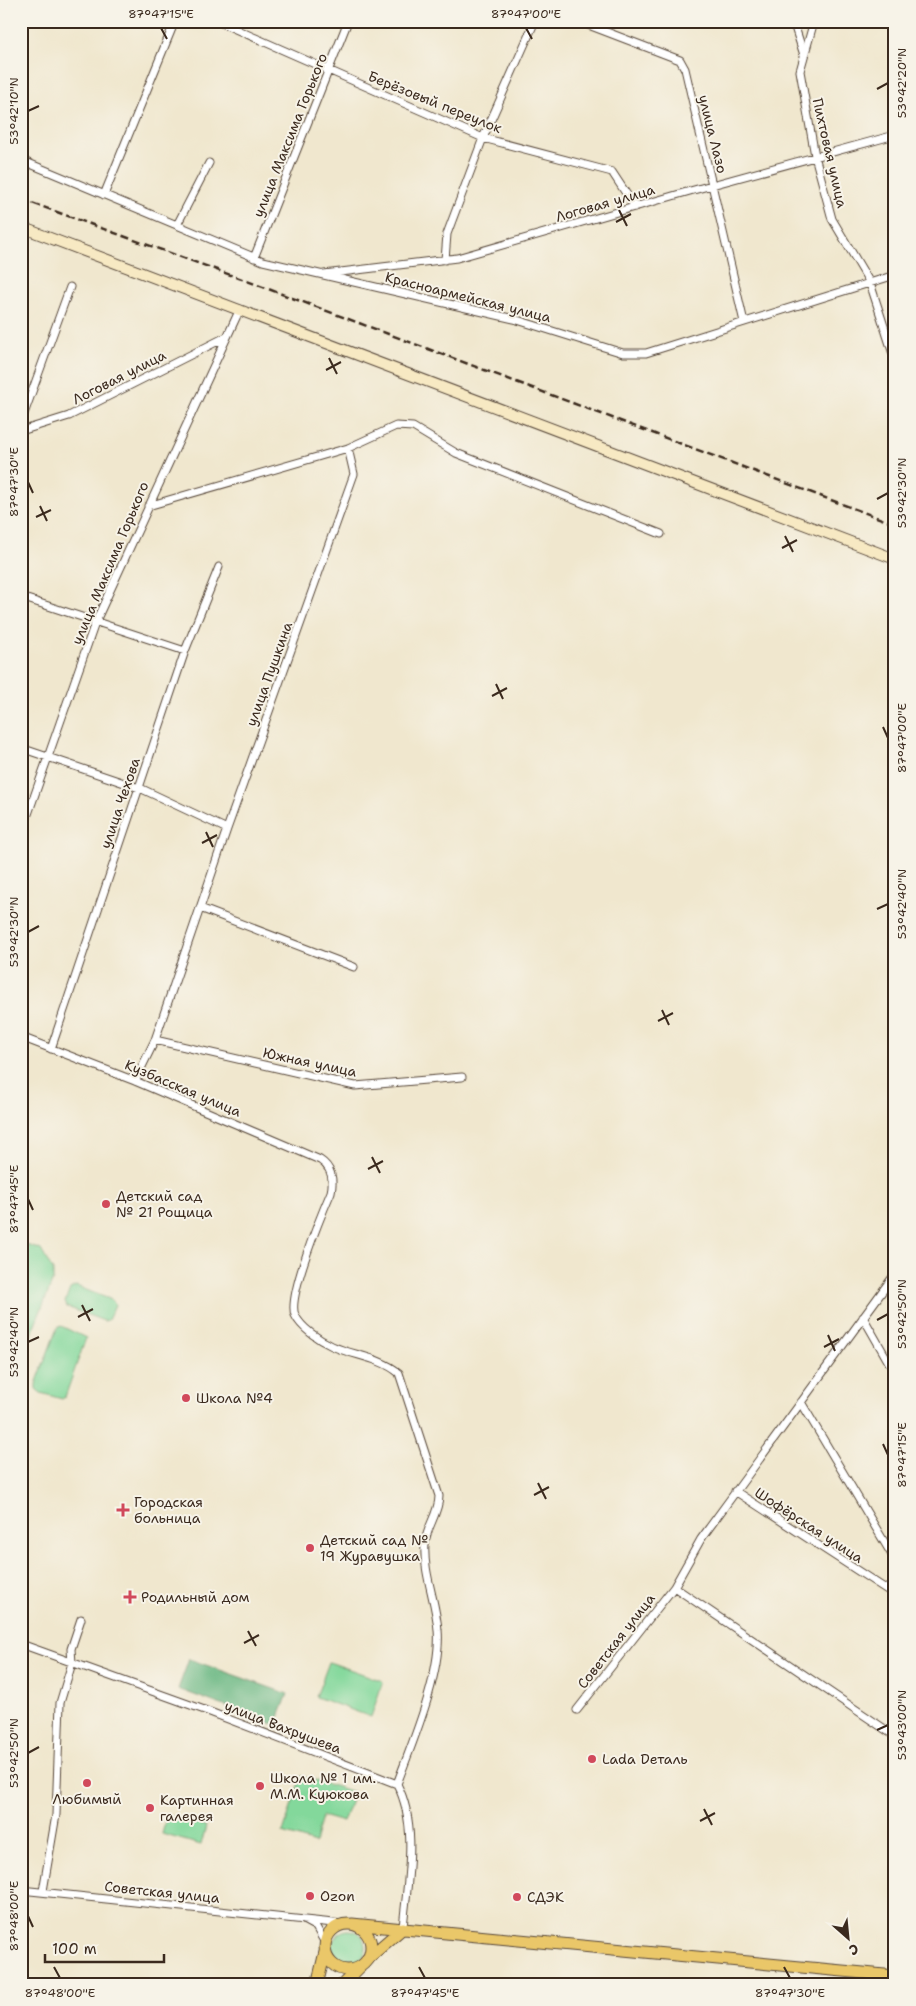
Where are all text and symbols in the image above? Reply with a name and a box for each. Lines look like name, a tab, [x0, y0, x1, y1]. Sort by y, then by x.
text: 87°47'15"E	[128, 6, 194, 22]
text: 87°47'00"E	[491, 6, 561, 22]
text: 53°42'20"N	[894, 48, 910, 118]
street label: улица Максима Горького	[249, 50, 331, 220]
street label: Берёзовый переулок	[365, 67, 505, 137]
text: 53°42'10"N	[6, 77, 22, 145]
street label: улица Лазо	[695, 93, 731, 175]
street label: Пихтовая улица	[809, 96, 851, 210]
street label: Логовая улица	[553, 180, 657, 226]
street label: Красноармейская улица	[383, 268, 553, 326]
street label: Логовая улица	[69, 346, 169, 408]
text: 87°47'30"E	[6, 447, 22, 517]
text: 53°42'30"N	[894, 458, 910, 528]
street label: улица Максима Горького	[67, 479, 153, 647]
street label: улица Пушкина	[242, 619, 296, 729]
text: 87°47'00"E	[894, 703, 910, 773]
street label: улица Чехова	[96, 755, 144, 851]
text: 53°42'40"N	[894, 869, 910, 939]
text: 53°42'30"N	[6, 897, 22, 967]
street label: Южная улица	[261, 1043, 359, 1081]
street label: Кузбасская улица	[122, 1055, 244, 1121]
text: 87°47'45"E	[6, 1165, 22, 1233]
place label: Детский сад № 21 Рощица	[116, 1187, 213, 1221]
marker: Детский сад № 21 Рощица	[100, 1198, 112, 1210]
text: 53°42'50"N	[894, 1279, 910, 1349]
text: 53°42'40"N	[6, 1307, 22, 1377]
place label: Школа №4	[196, 1389, 273, 1407]
marker: Школа №4	[180, 1392, 192, 1404]
text: 87°47'15"E	[894, 1422, 910, 1488]
street label: Шофёрская улица	[751, 1483, 867, 1567]
place label: Городская больница	[134, 1493, 203, 1527]
marker: Городская больница	[116, 1503, 130, 1517]
place label: Детский сад № 19 Журавушка	[320, 1531, 428, 1565]
marker: Детский сад № 19 Журавушка	[304, 1542, 316, 1554]
place label: Родильный дом	[141, 1588, 250, 1606]
marker: Родильный дом	[123, 1590, 137, 1604]
street label: Советская улица	[573, 1590, 659, 1692]
text: 53°43'00"N	[894, 1690, 910, 1760]
street label: улица Вахрушева	[222, 1696, 344, 1758]
text: 53°42'50"N	[6, 1718, 22, 1788]
place label: Lada Dеталь	[602, 1750, 688, 1768]
marker: Lada Dеталь	[586, 1753, 598, 1765]
place label: Школа № 1 им. М.М. Куюкова	[270, 1769, 376, 1803]
marker: Любимый	[81, 1777, 93, 1789]
marker: Школа № 1 им. М.М. Куюкова	[254, 1780, 266, 1792]
place label: Любимый	[53, 1790, 121, 1808]
place label: Картинная галерея	[160, 1791, 234, 1825]
marker: Картинная галерея	[144, 1802, 156, 1814]
street label: Советская улица	[103, 1877, 221, 1907]
text: 87°48'00"E	[6, 1881, 22, 1951]
place label: Ozon	[320, 1887, 355, 1905]
place label: СДЭК	[527, 1888, 564, 1906]
marker: Ozon	[304, 1890, 316, 1902]
marker: СДЭК	[511, 1891, 523, 1903]
north arrow	[824, 1914, 874, 1964]
scale bar	[45, 1931, 164, 1963]
text: 100 m	[52, 1939, 97, 1959]
text: С	[846, 1940, 862, 1960]
text: 87°48'00"E	[25, 1985, 95, 2001]
text: 87°47'45"E	[391, 1985, 459, 2001]
text: 87°47'30"E	[755, 1985, 825, 2001]

